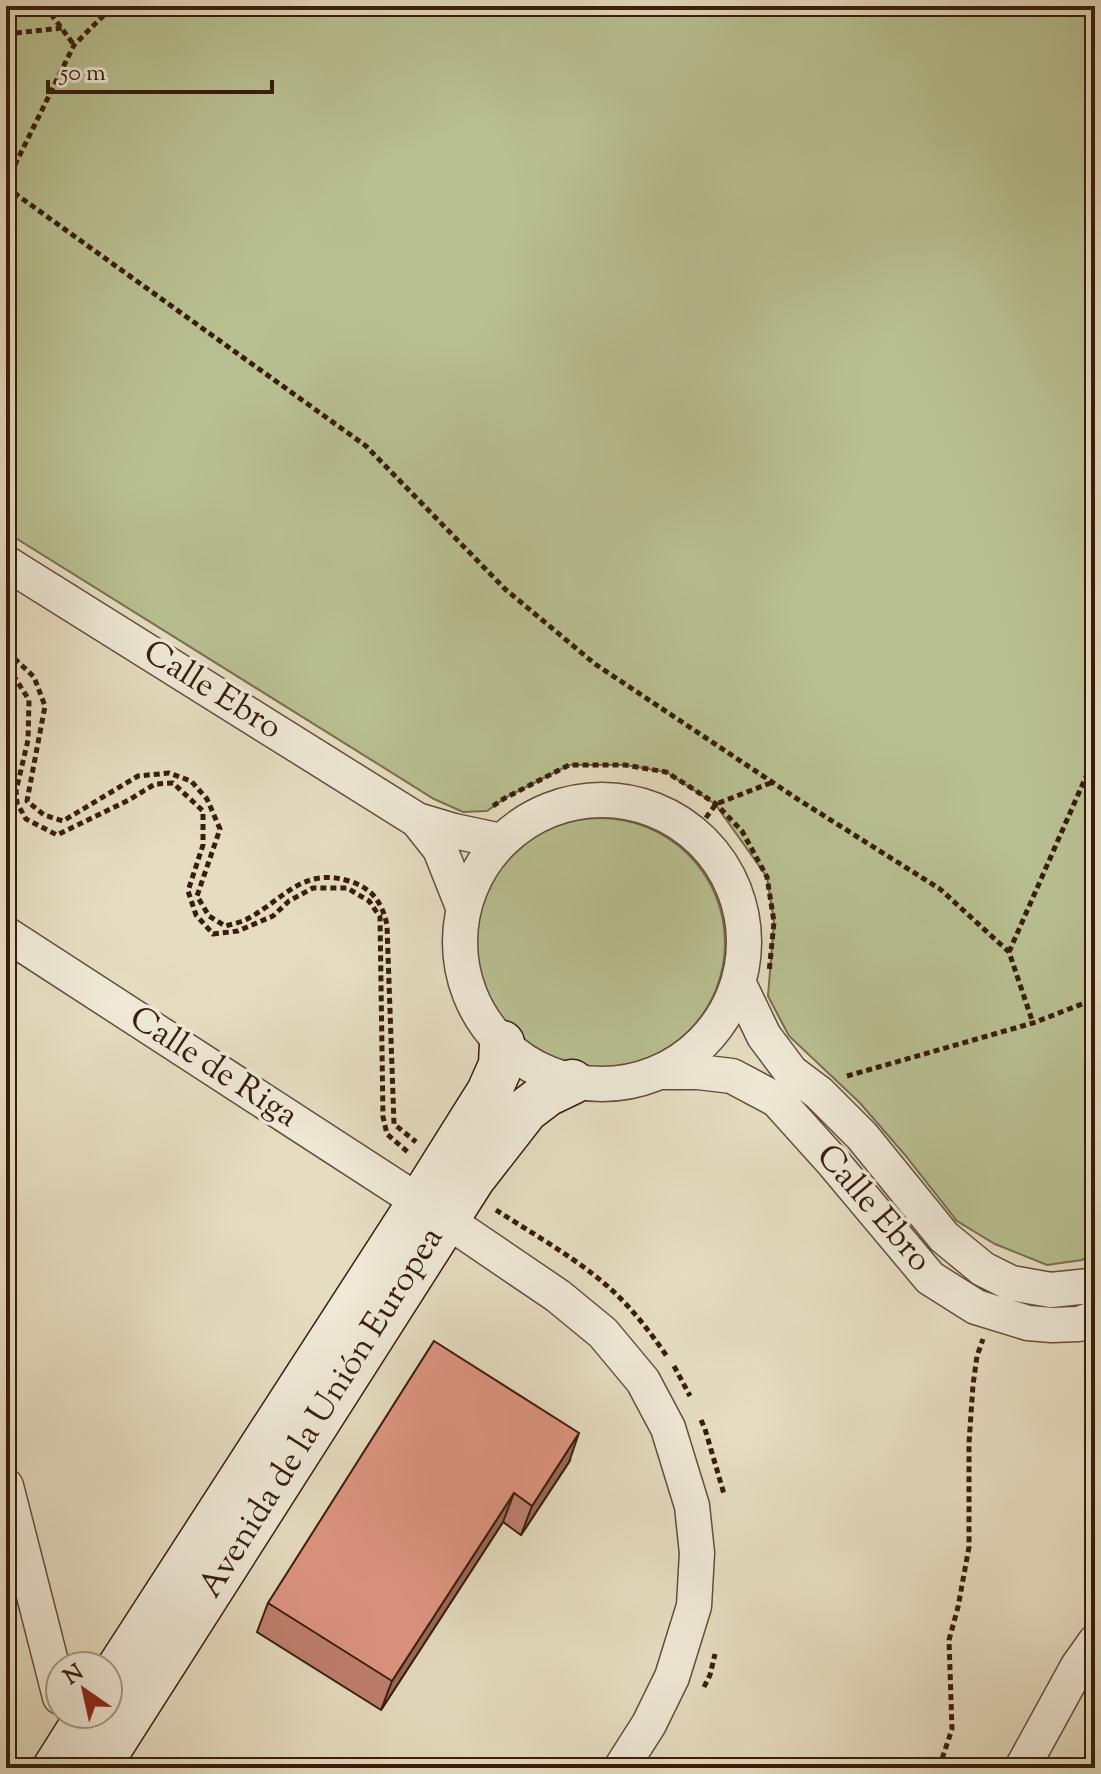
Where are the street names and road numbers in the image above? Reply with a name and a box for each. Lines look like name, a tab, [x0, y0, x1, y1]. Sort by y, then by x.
street label: Calle Ebro	[133, 629, 291, 753]
street label: Calle de Riga	[119, 995, 307, 1141]
street label: Calle Ebro	[804, 1134, 942, 1284]
street label: Avenida de la Unión Europea	[187, 1218, 457, 1608]

